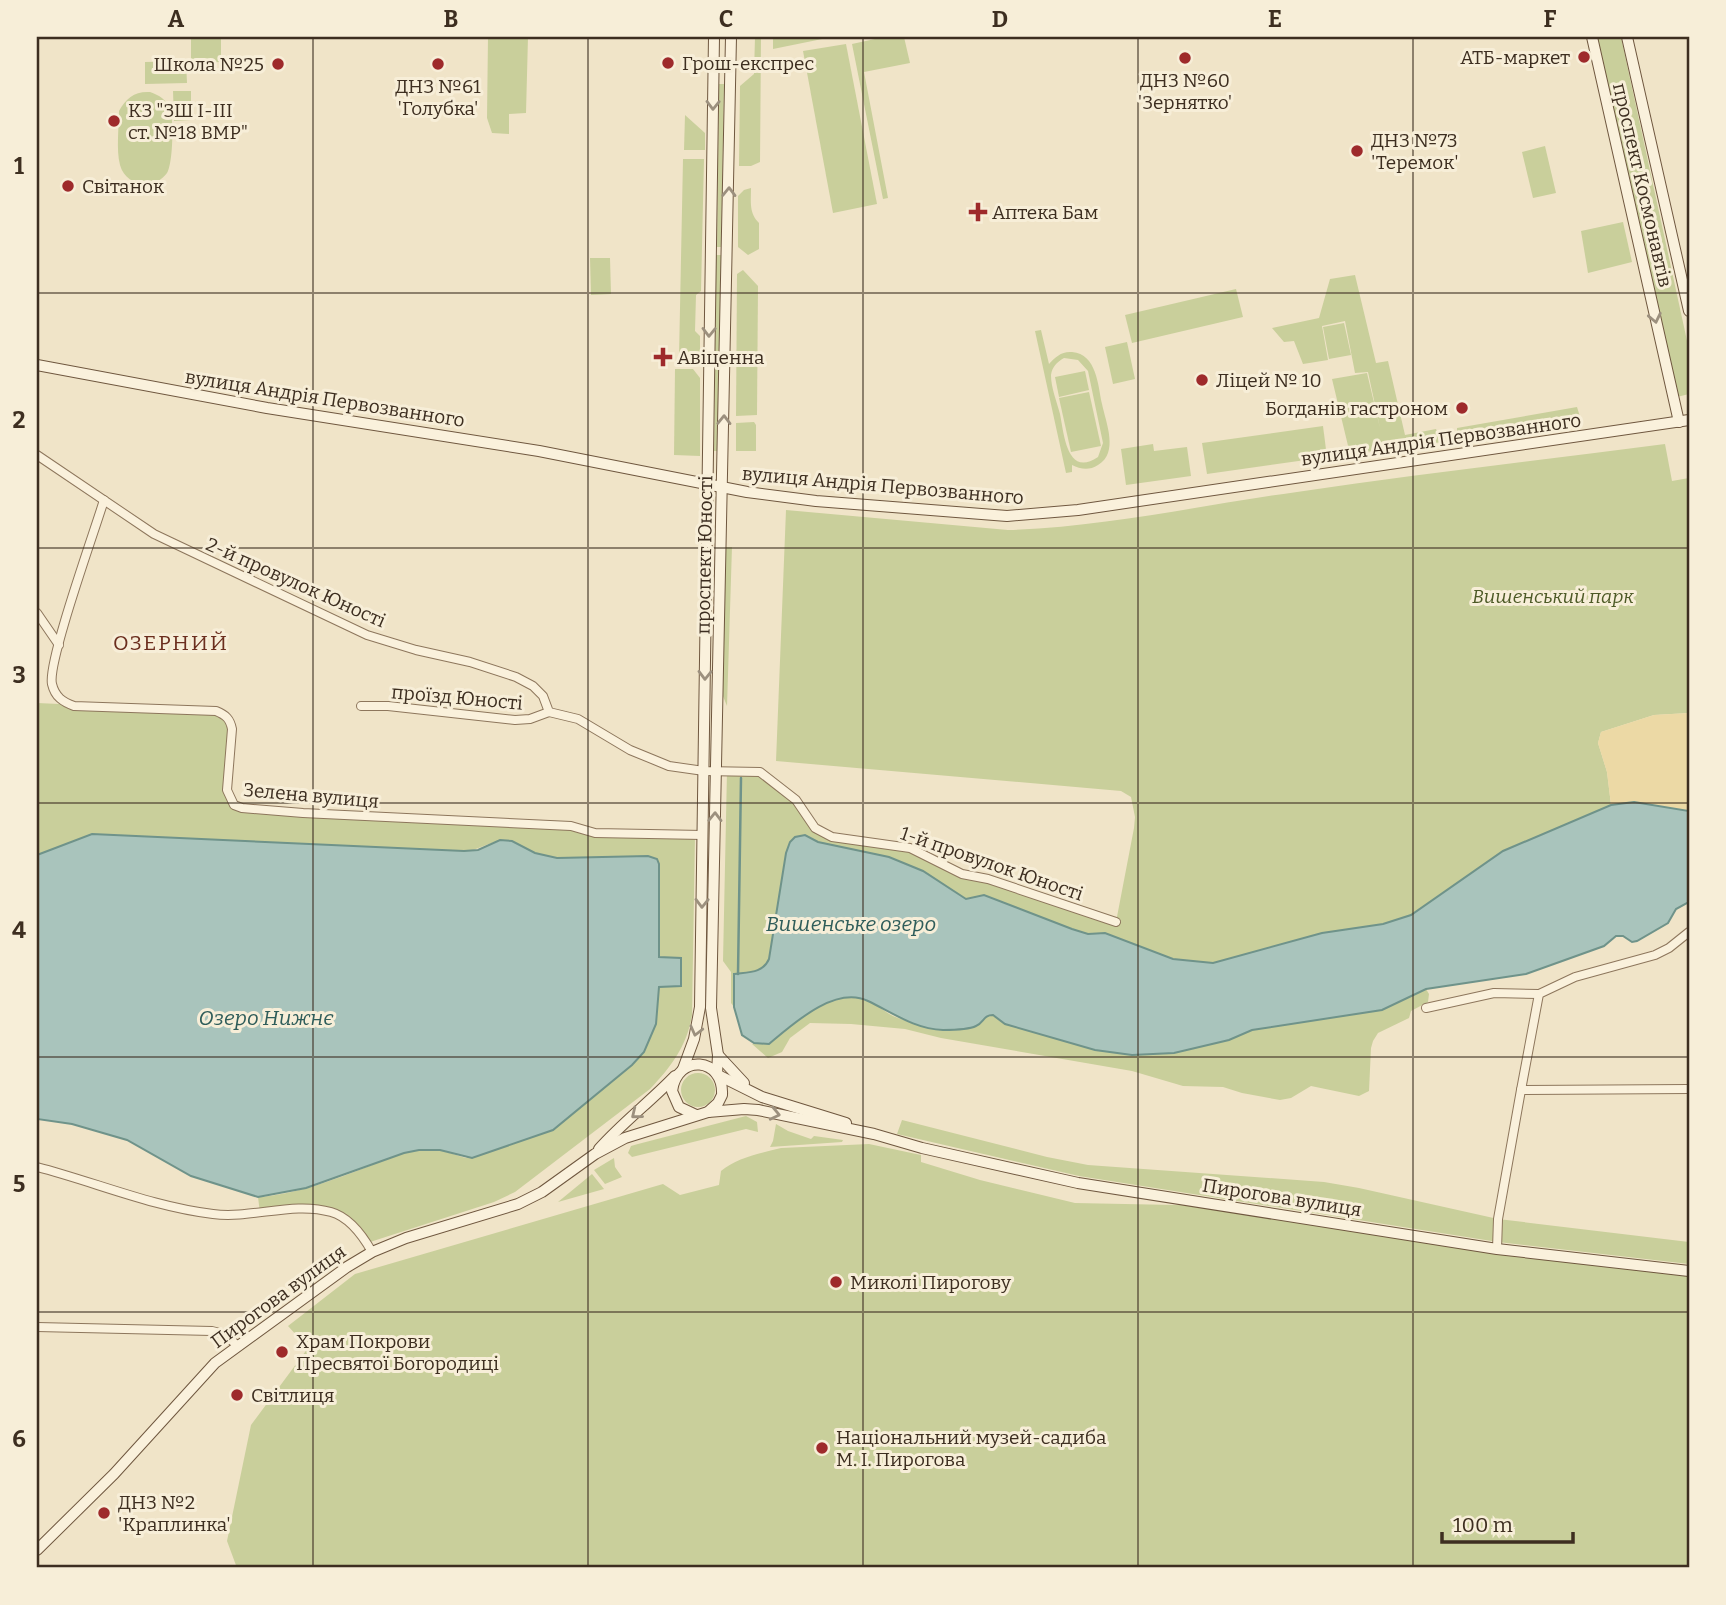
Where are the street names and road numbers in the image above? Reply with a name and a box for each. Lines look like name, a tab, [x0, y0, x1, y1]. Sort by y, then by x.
street label: проспект Космонавтів	[1608, 81, 1677, 289]
street label: вулиця Андрія Первозванного	[184, 365, 466, 432]
street label: вулиця Андрія Первозванного	[1300, 408, 1583, 471]
street label: вулиця Андрія Первозванного	[741, 462, 1025, 509]
street label: проспект Юності	[692, 475, 717, 635]
street label: 2-й провулок Юності	[202, 532, 390, 633]
street label: проїзд Юності	[390, 680, 524, 715]
street label: Зелена вулиця	[242, 778, 380, 813]
street label: 1-й провулок Юності	[897, 821, 1087, 906]
street label: Пирогова вулиця	[1201, 1174, 1363, 1221]
street label: Пирогова вулиця	[207, 1240, 350, 1353]

